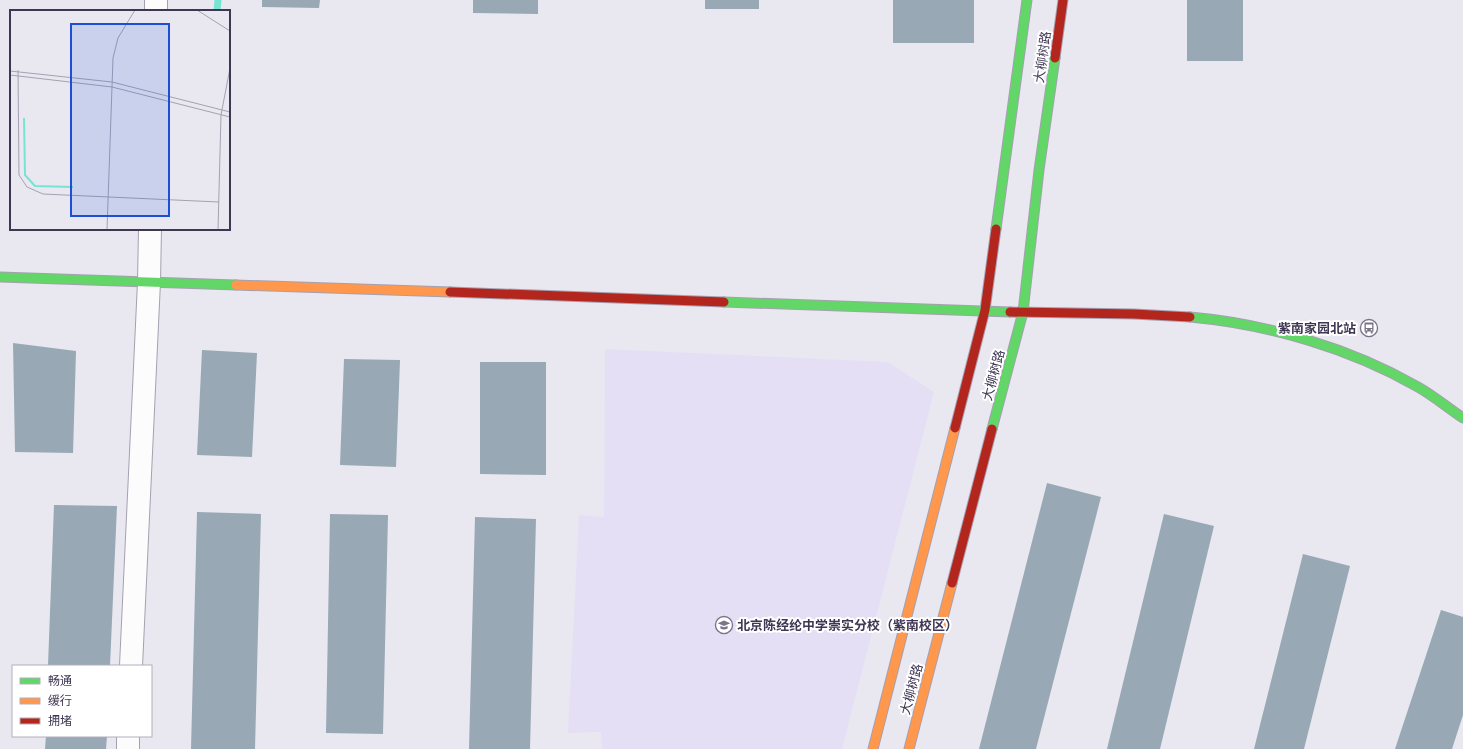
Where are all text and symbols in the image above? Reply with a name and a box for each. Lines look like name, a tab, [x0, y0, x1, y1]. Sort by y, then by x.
inset map	[10, 10, 230, 230]
street label: 大柳树路	[1029, 30, 1055, 84]
bus stop icon: 紫南家园北站	[1359, 318, 1379, 338]
place label: 紫南家园北站	[1278, 319, 1356, 337]
street label: 大柳树路	[978, 348, 1008, 402]
school or university icon: 北京陈经纶中学崇实分校（紫南校区）	[714, 615, 734, 635]
place label: 北京陈经纶中学崇实分校（紫南校区）	[737, 616, 958, 634]
street label: 大柳树路	[896, 662, 926, 716]
legend	[12, 665, 152, 737]
text: 畅通	[48, 673, 72, 688]
text: 缓行	[48, 693, 72, 708]
text: 拥堵	[48, 713, 72, 728]

